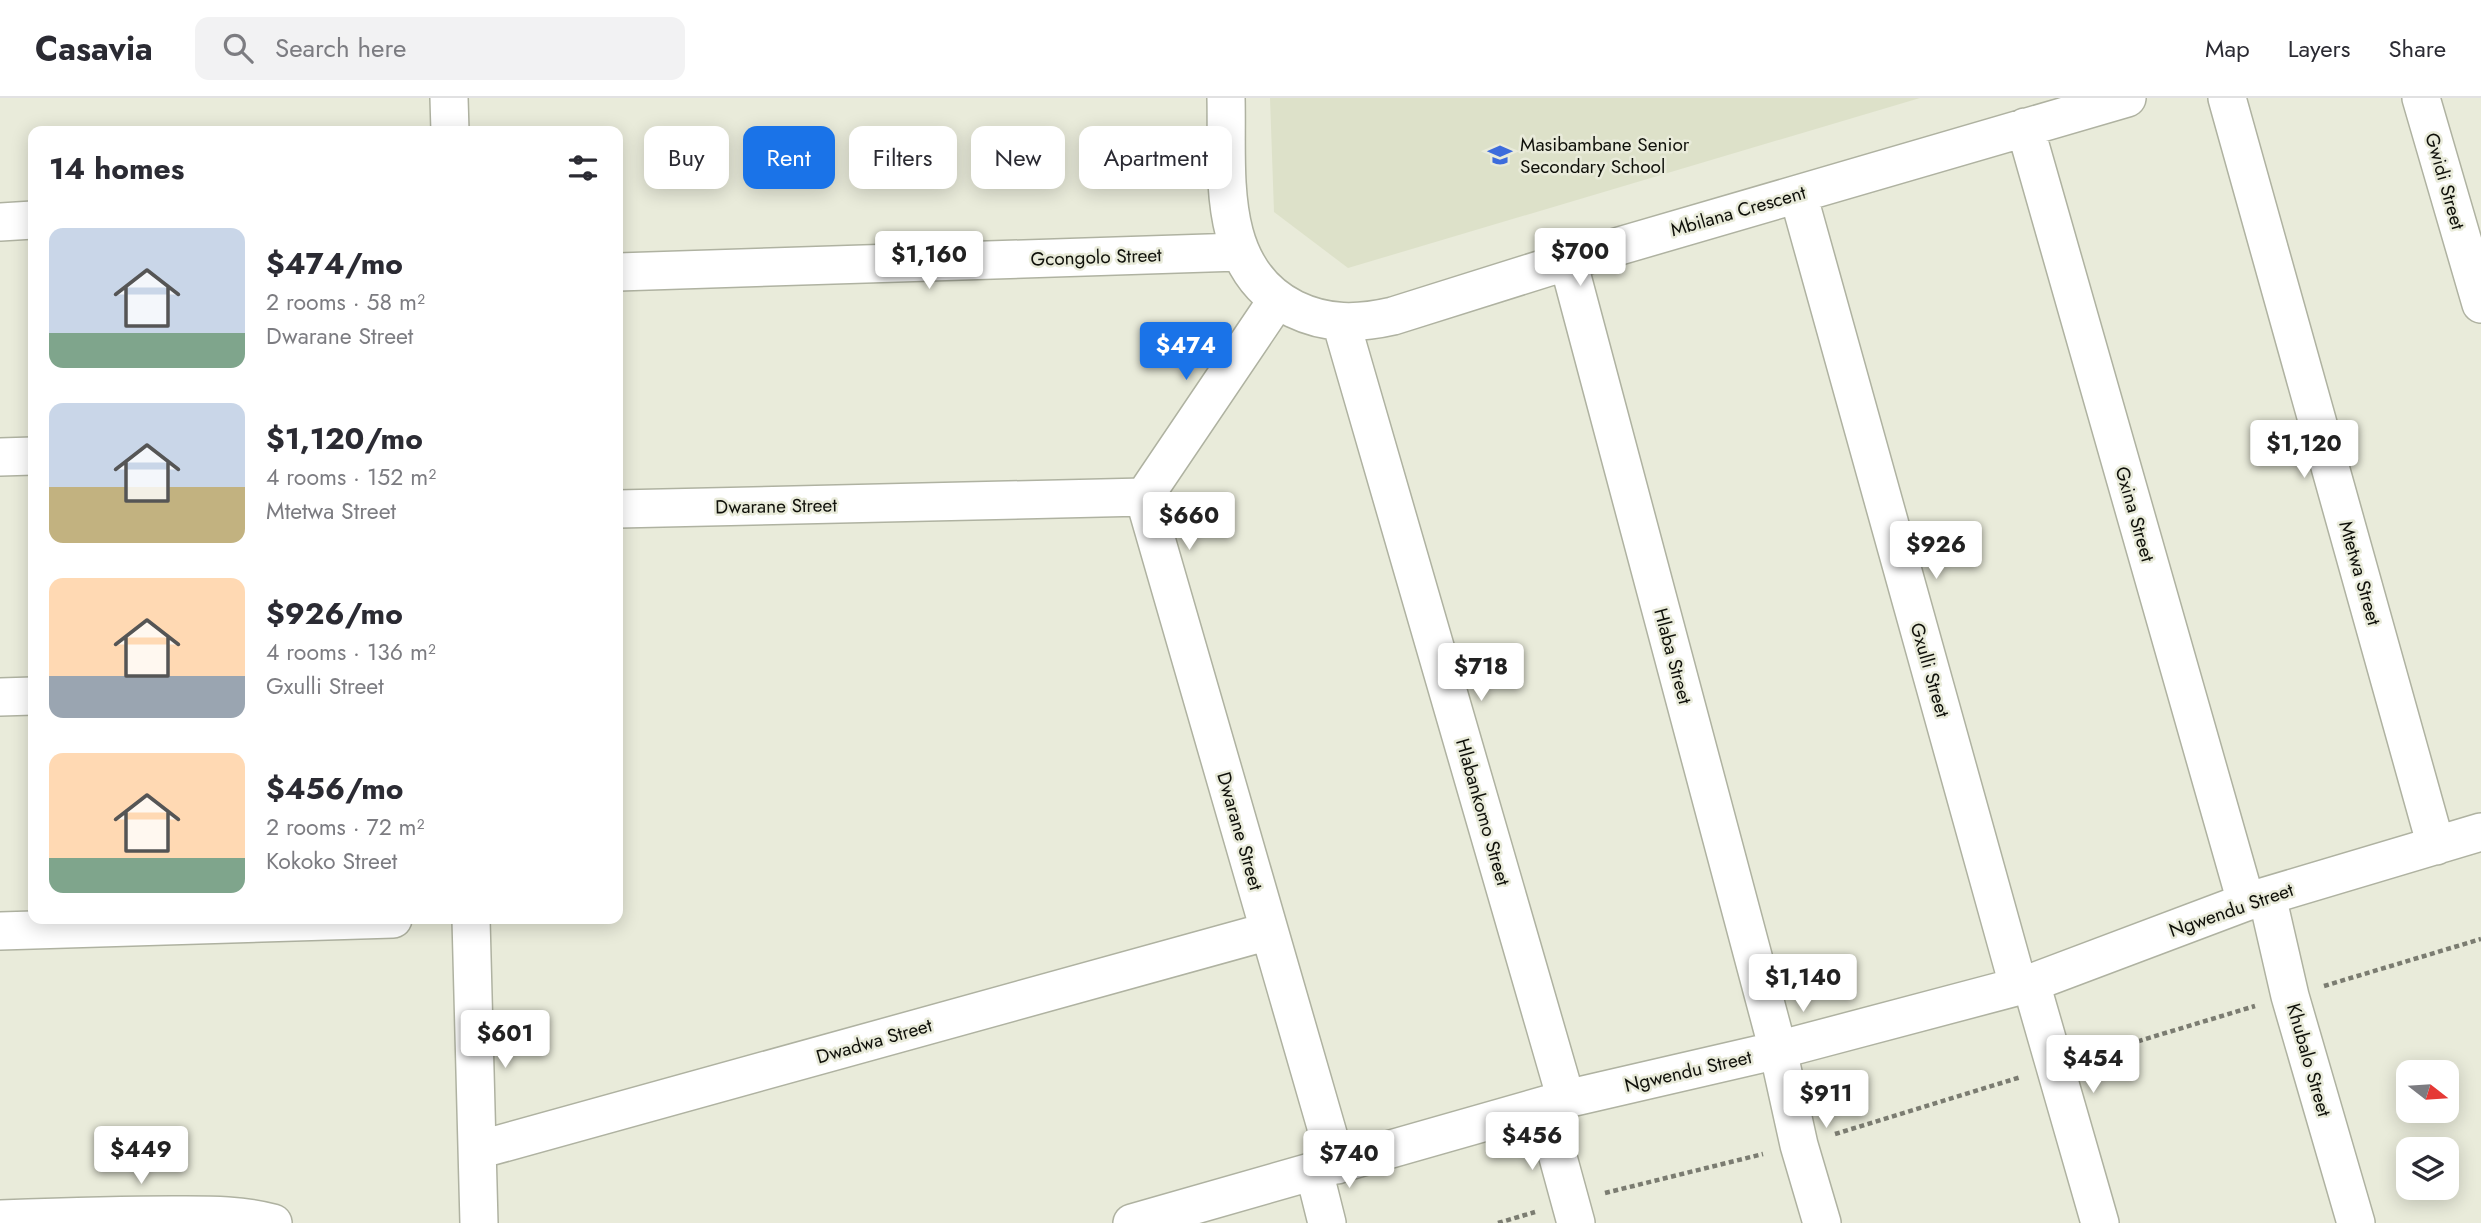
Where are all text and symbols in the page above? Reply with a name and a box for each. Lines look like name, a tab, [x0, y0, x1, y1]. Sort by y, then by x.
search box	[195, 17, 685, 80]
text: Casavia	[35, 25, 153, 72]
icon: search	[219, 29, 257, 67]
text: Search here	[275, 29, 406, 67]
text: Map	[2205, 31, 2250, 66]
text: Layers	[2288, 31, 2350, 66]
text: Share	[2388, 31, 2446, 66]
chip: Buy	[644, 126, 729, 189]
chip: Rent	[743, 126, 835, 189]
chip: Filters	[849, 126, 957, 189]
chip: New	[971, 126, 1065, 189]
chip: Apartment	[1079, 126, 1232, 189]
street label: Gwidi Street	[2418, 129, 2472, 233]
place label: Masibambane Senior Secondary School	[1520, 131, 1690, 180]
school or university icon: Masibambane Senior Secondary School	[1486, 141, 1514, 169]
text: 14 homes	[49, 147, 184, 190]
icon: filters	[564, 149, 602, 187]
street label: Mbilana Crescent	[1667, 179, 1809, 243]
pin: $700	[1539, 228, 1621, 288]
pin: $1,160	[872, 232, 986, 291]
text: $700	[1551, 234, 1609, 268]
text: $1,160	[891, 237, 967, 271]
street label: Gcongolo Street	[1030, 241, 1162, 273]
text: $474/mo	[266, 242, 403, 285]
icon: home	[105, 256, 189, 340]
text: 2 rooms · 58 m²	[266, 285, 425, 319]
text: Dwarane Street	[266, 319, 413, 353]
pin: $474	[1145, 322, 1227, 382]
text: $474	[1156, 328, 1216, 362]
text: $1,120/mo	[266, 417, 423, 460]
pin: $1,120	[2247, 420, 2361, 480]
text: $1,120	[2266, 426, 2342, 460]
icon: home	[105, 431, 189, 515]
text: 4 rooms · 152 m²	[266, 460, 436, 494]
street label: Gxina Street	[2109, 463, 2162, 565]
street label: Dwarane Street	[715, 491, 838, 521]
pin: $660	[1148, 492, 1230, 552]
text: Mtetwa Street	[266, 494, 396, 528]
text: $660	[1159, 498, 1219, 532]
street label: Mtetwa Street	[2332, 518, 2388, 629]
pin: $926	[1895, 522, 1977, 581]
text: $926	[1906, 527, 1966, 561]
text: $926/mo	[266, 592, 403, 635]
street label: Hlaba Street	[1647, 605, 1699, 707]
icon: home	[105, 606, 189, 690]
street label: Gxulli Street	[1904, 620, 1956, 721]
text: 4 rooms · 136 m²	[266, 635, 436, 669]
pin: $718	[1440, 644, 1522, 703]
text: $718	[1454, 649, 1508, 683]
text: Gxulli Street	[266, 669, 384, 703]
street label: Hlabankomo Street	[1449, 735, 1517, 889]
text: $456/mo	[266, 767, 403, 810]
street label: Dwarane Street	[1210, 769, 1270, 894]
icon: home	[105, 781, 189, 865]
text: 2 rooms · 72 m²	[266, 810, 425, 844]
text: Kokoko Street	[266, 844, 397, 878]
street label: Ngwendu Street	[2165, 876, 2297, 944]
pin: $1,140	[1746, 954, 1860, 1014]
text: $1,140	[1765, 960, 1841, 994]
street label: Khubalo Street	[2280, 1000, 2338, 1120]
pin: $601	[464, 1010, 546, 1070]
street label: Dwadwa Street	[813, 1011, 935, 1070]
text: $601	[477, 1016, 533, 1050]
pin: $454	[2052, 1035, 2134, 1095]
text: $454	[2062, 1041, 2124, 1075]
street label: Ngwendu Street	[1622, 1043, 1755, 1099]
north arrow	[2396, 1060, 2459, 1124]
map controls	[2396, 1060, 2459, 1200]
pin: $911	[1785, 1070, 1867, 1130]
text: $911	[1799, 1076, 1853, 1110]
pin: $456	[1491, 1112, 1573, 1172]
text: $456	[1502, 1118, 1562, 1152]
pin: $449	[100, 1126, 182, 1186]
pin: $740	[1308, 1130, 1390, 1190]
text: $449	[110, 1132, 172, 1166]
text: $740	[1319, 1136, 1379, 1170]
button: layers	[2396, 1137, 2459, 1200]

